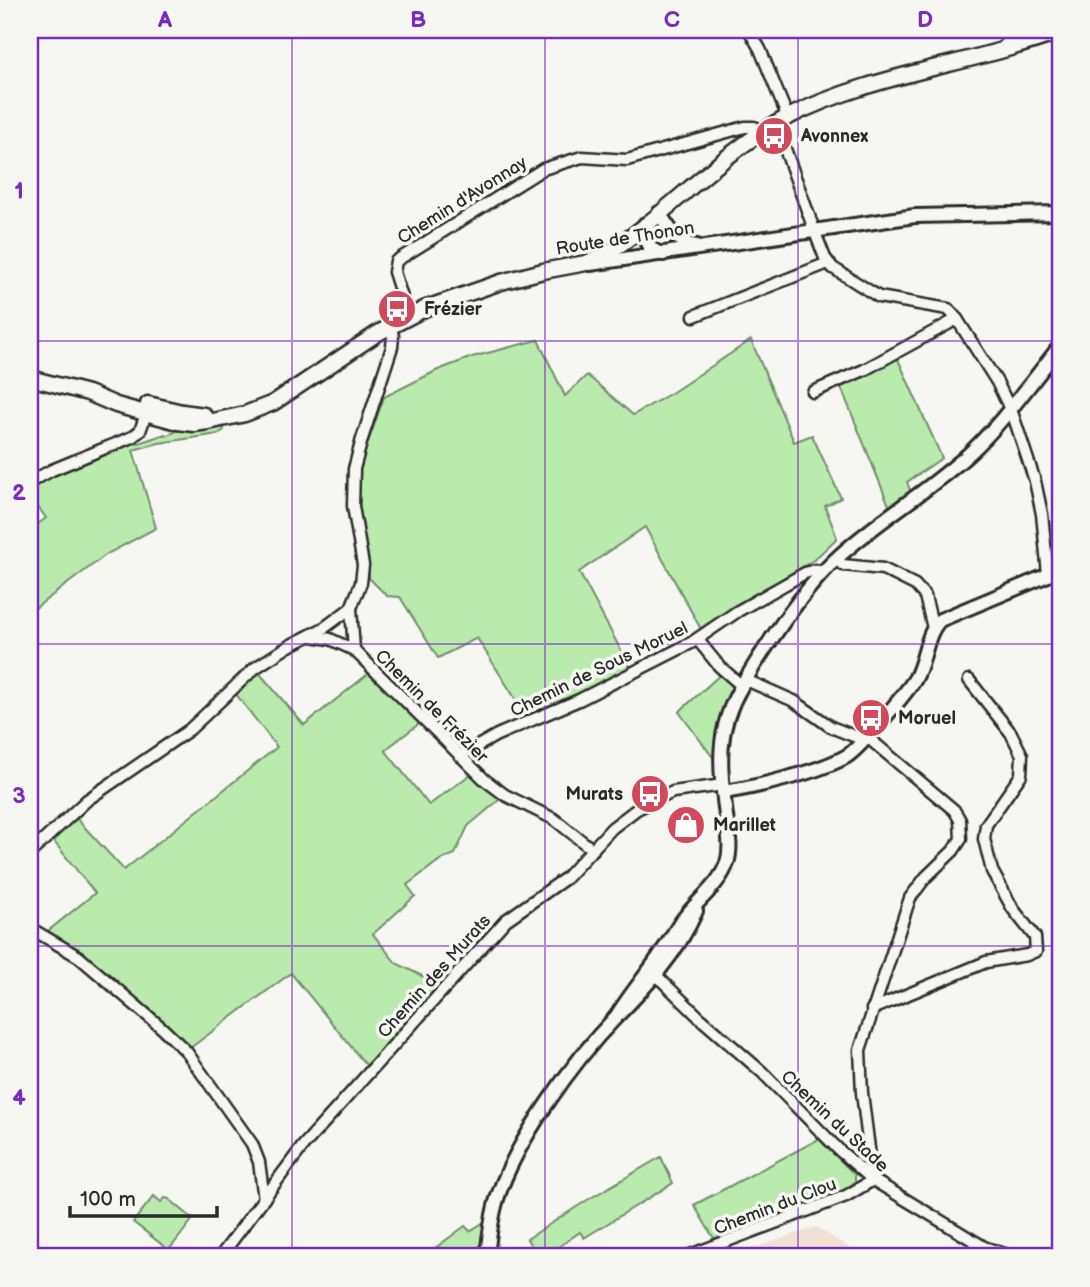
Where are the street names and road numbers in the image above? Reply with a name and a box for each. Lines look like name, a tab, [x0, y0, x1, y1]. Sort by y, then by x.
street label: Chemin d'Avonnay	[394, 152, 532, 249]
street label: Route de Thonon	[554, 217, 696, 260]
street label: Chemin de Sous Moruel	[507, 617, 691, 722]
street label: Chemin de Frézier	[371, 646, 493, 768]
street label: Chemin des Murats	[374, 910, 495, 1042]
street label: Chemin du Stade	[777, 1066, 893, 1177]
street label: Chemin du Clou	[711, 1173, 839, 1239]

